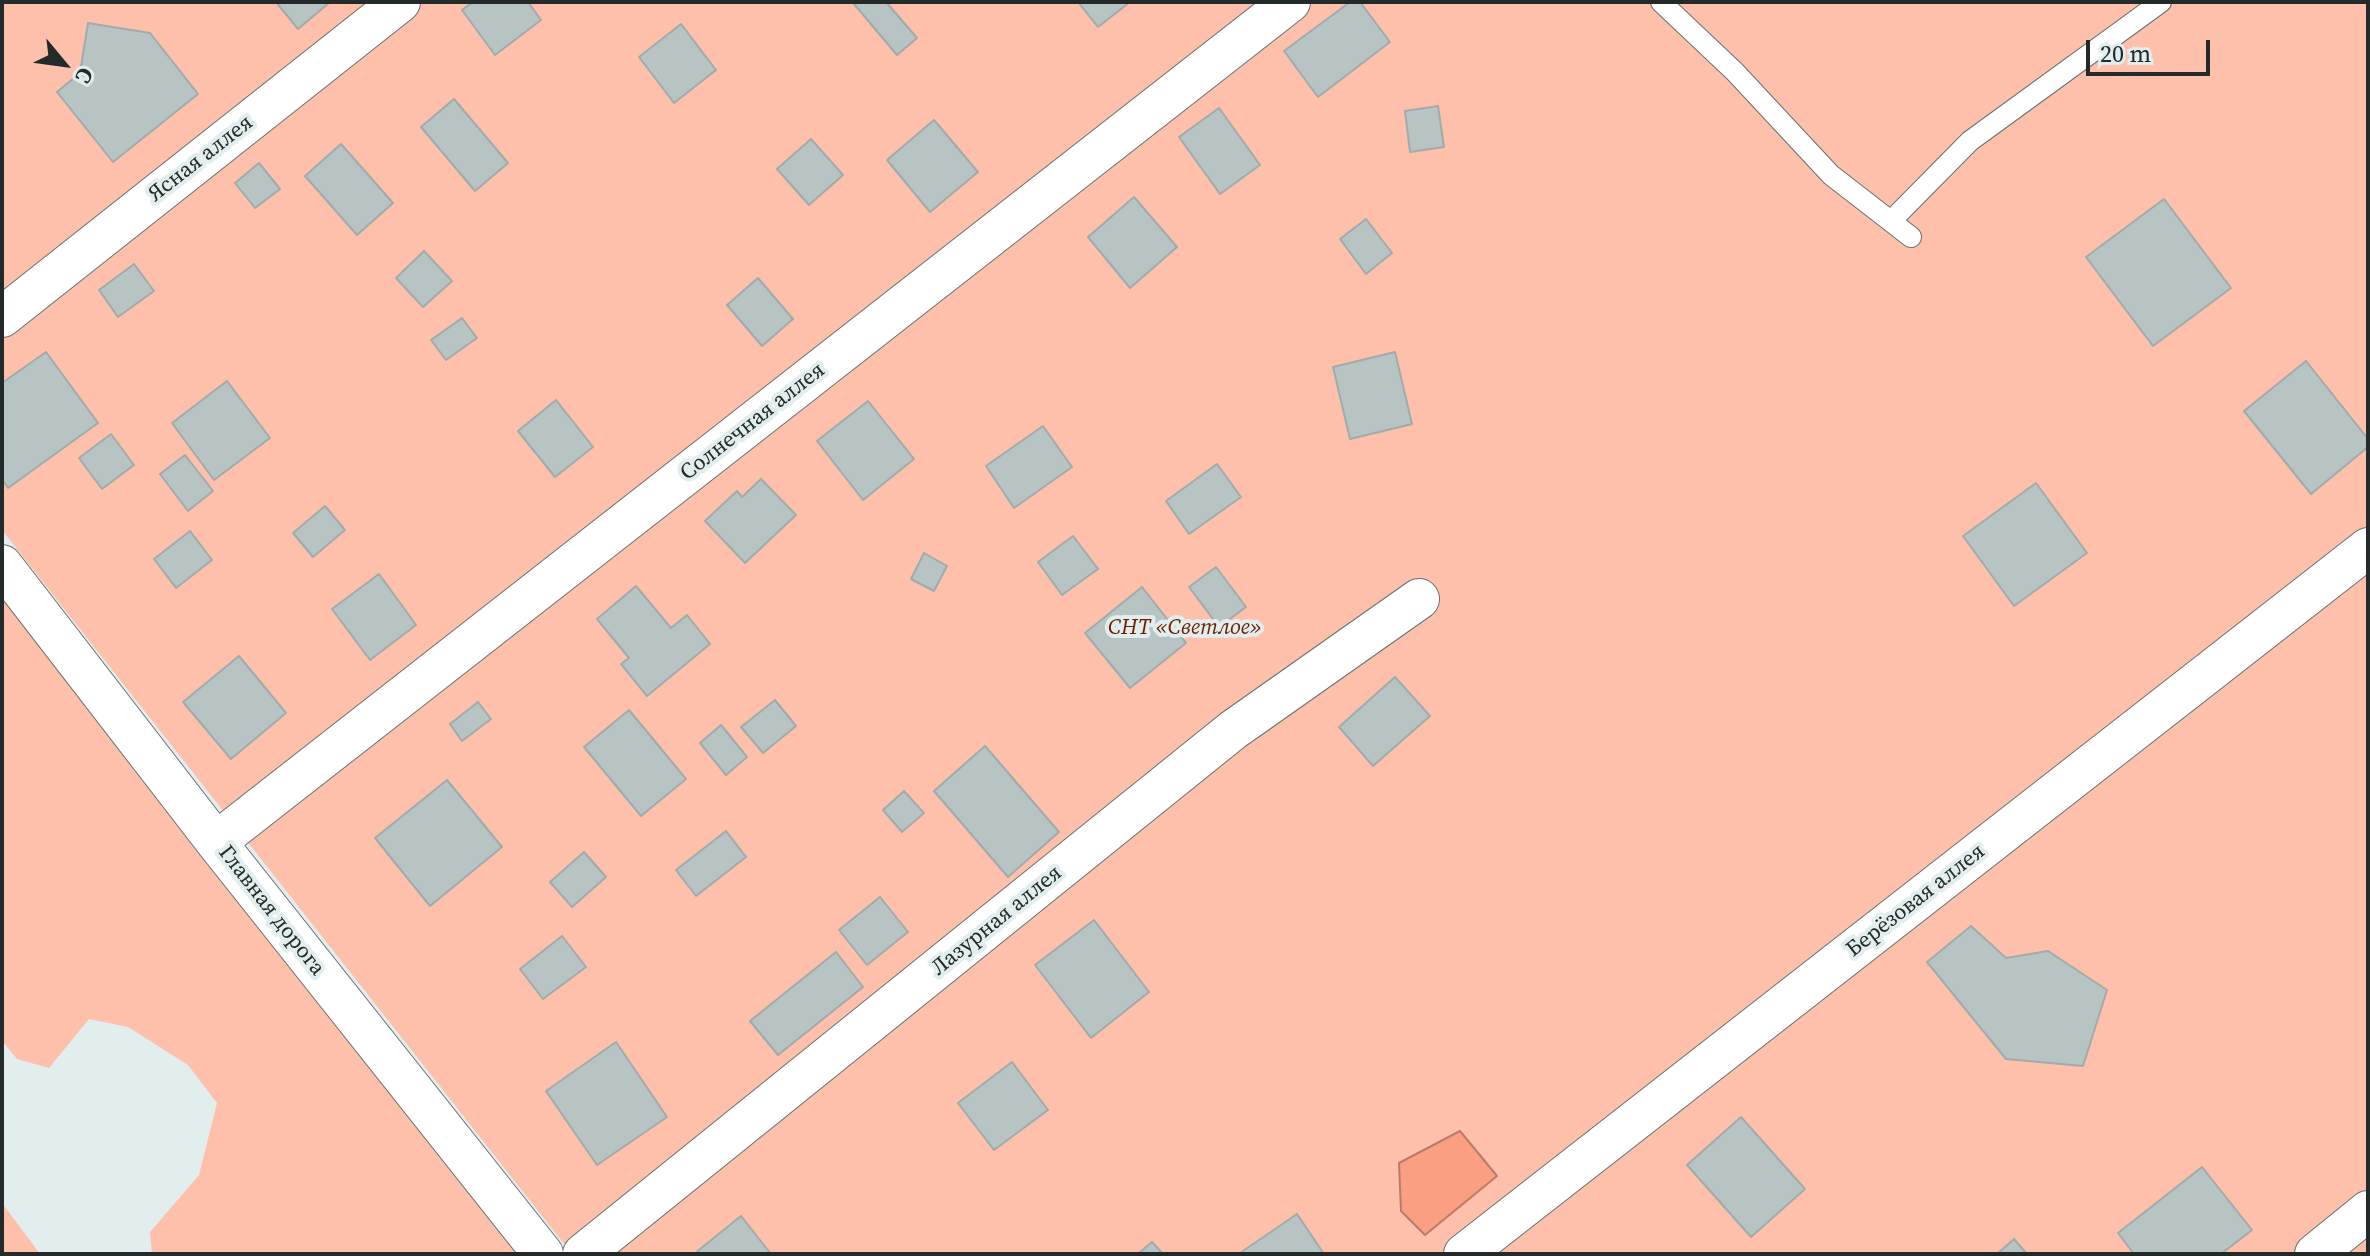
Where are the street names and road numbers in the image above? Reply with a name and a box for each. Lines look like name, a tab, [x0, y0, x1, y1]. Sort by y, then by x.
street label: Ясная аллея	[143, 110, 259, 208]
street label: Солнечная аллея	[675, 357, 831, 487]
street label: Берёзовая аллея	[1841, 839, 1991, 963]
street label: Главная дорога	[212, 841, 330, 981]
street label: Лазурная аллея	[926, 860, 1068, 982]

